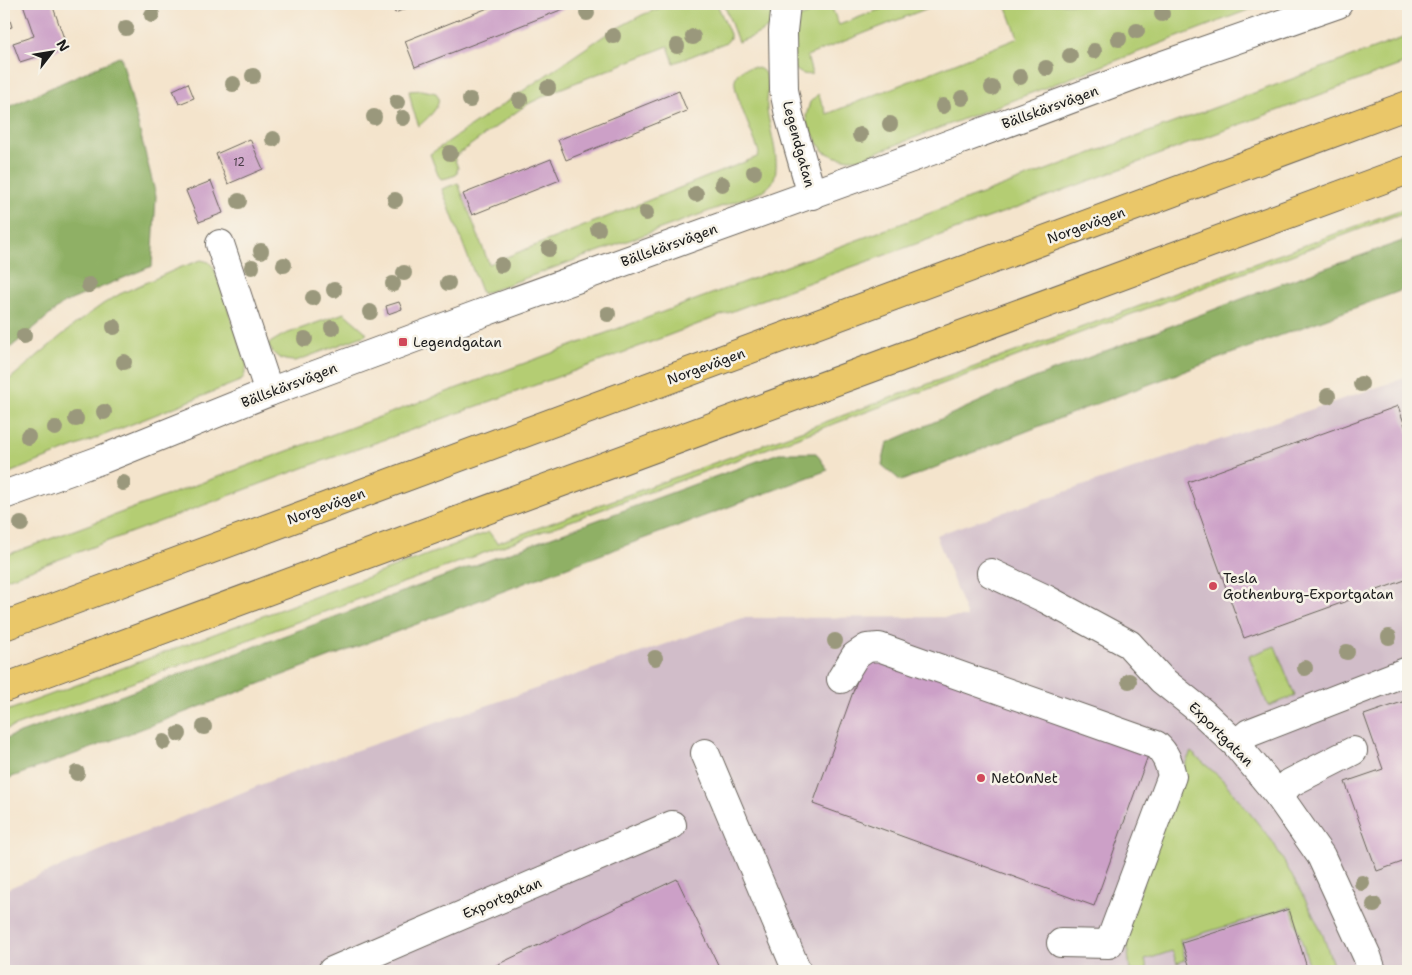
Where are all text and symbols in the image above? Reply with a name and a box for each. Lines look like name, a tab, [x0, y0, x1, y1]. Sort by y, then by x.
north arrow	[28, 28, 78, 78]
text: N	[53, 36, 74, 55]
street label: Bällskärsvägen	[999, 81, 1101, 133]
street label: Legendgatan	[779, 99, 819, 190]
house number: 12	[233, 155, 245, 170]
street label: Norgevägen	[1045, 202, 1128, 247]
street label: Bällskärsvägen	[618, 219, 720, 271]
place label: Legendgatan	[413, 333, 502, 351]
marker: Legendgatan	[397, 336, 409, 348]
street label: Norgevägen	[665, 343, 748, 388]
street label: Bällskärsvägen	[238, 358, 340, 412]
street label: Norgevägen	[285, 483, 368, 528]
place label: Tesla Gothenburg-Exportgatan	[1223, 569, 1394, 603]
marker: Tesla Gothenburg-Exportgatan	[1207, 580, 1219, 592]
street label: Exportgatan	[1185, 698, 1257, 770]
place label: NetOnNet	[991, 769, 1058, 787]
marker: NetOnNet	[975, 772, 987, 784]
street label: Exportgatan	[460, 873, 545, 923]

